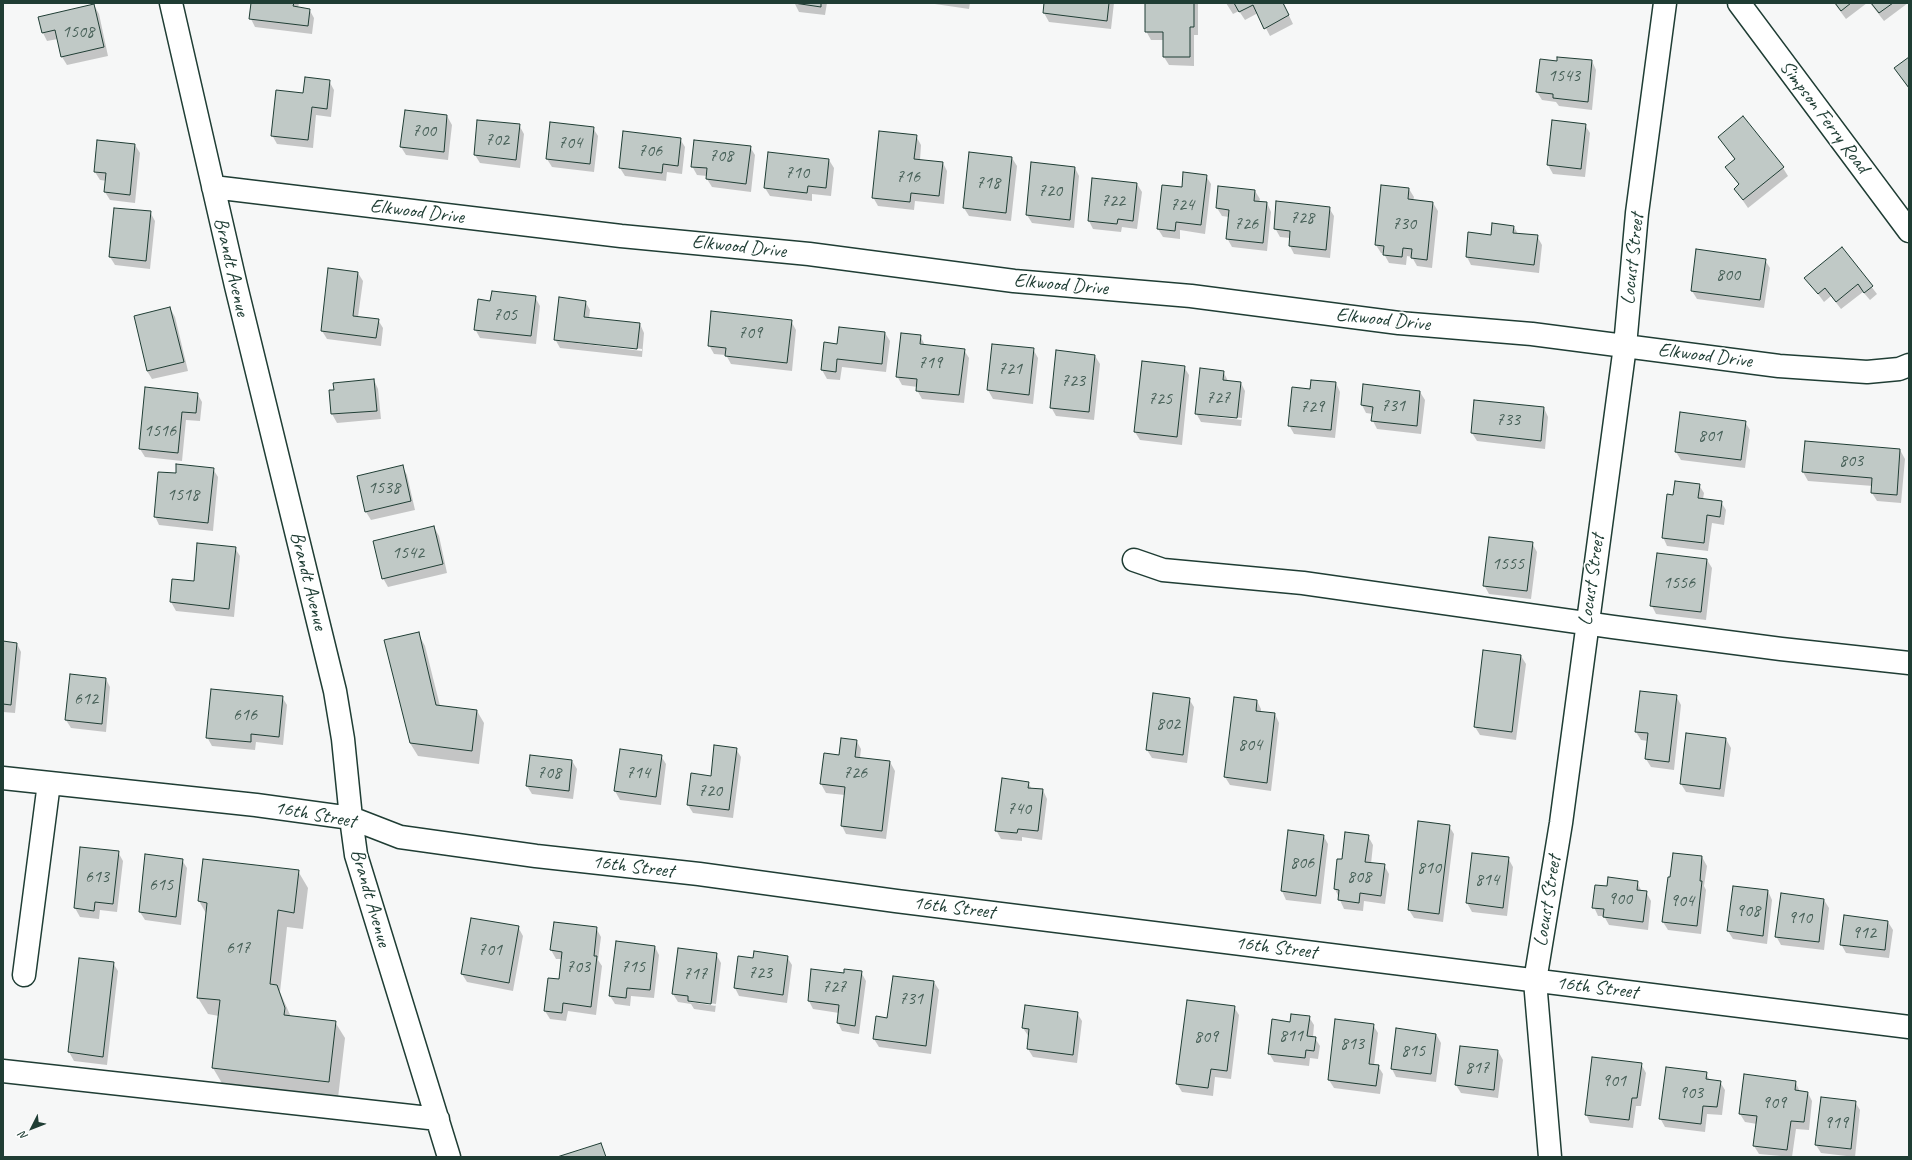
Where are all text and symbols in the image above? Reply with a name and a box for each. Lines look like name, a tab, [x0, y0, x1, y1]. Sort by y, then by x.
house number: 1508	[62, 21, 94, 43]
street label: Simpson Ferry Road	[1774, 56, 1874, 178]
house number: 1543	[1548, 65, 1580, 87]
house number: 700	[412, 120, 436, 142]
house number: 702	[485, 129, 509, 151]
house number: 704	[558, 132, 582, 154]
house number: 706	[638, 140, 662, 162]
house number: 708	[709, 145, 733, 167]
house number: 710	[785, 162, 809, 184]
house number: 716	[896, 166, 920, 188]
house number: 718	[976, 172, 1000, 194]
house number: 720	[1038, 180, 1062, 202]
house number: 722	[1101, 190, 1125, 212]
street label: Elkwood Drive	[369, 194, 465, 230]
house number: 724	[1170, 194, 1194, 216]
house number: 728	[1290, 207, 1314, 229]
street label: Locust Street	[1616, 212, 1650, 306]
house number: 726	[1234, 213, 1258, 235]
house number: 730	[1392, 213, 1416, 235]
street label: Brandt Avenue	[208, 215, 254, 319]
street label: Elkwood Drive	[691, 230, 787, 264]
house number: 800	[1716, 264, 1740, 286]
street label: Elkwood Drive	[1013, 269, 1109, 301]
street label: Elkwood Drive	[1335, 303, 1431, 337]
house number: 705	[493, 304, 517, 326]
house number: 709	[738, 322, 762, 344]
street label: Elkwood Drive	[1657, 338, 1753, 374]
house number: 719	[918, 352, 942, 374]
house number: 721	[998, 358, 1022, 380]
house number: 723	[1061, 370, 1085, 392]
house number: 727	[1206, 387, 1230, 409]
house number: 725	[1148, 388, 1172, 410]
house number: 731	[1381, 395, 1405, 417]
house number: 729	[1300, 396, 1324, 418]
house number: 733	[1496, 409, 1520, 431]
house number: 1516	[144, 420, 176, 442]
house number: 801	[1698, 425, 1722, 447]
house number: 803	[1839, 450, 1863, 472]
house number: 1538	[368, 477, 400, 499]
house number: 1518	[167, 484, 199, 506]
street label: Brandt Avenue	[284, 529, 332, 633]
street label: Locust Street	[1574, 533, 1610, 627]
house number: 1542	[392, 542, 424, 564]
house number: 1555	[1492, 553, 1524, 575]
house number: 1556	[1663, 572, 1695, 594]
house number: 612	[74, 688, 98, 710]
house number: 616	[233, 704, 257, 726]
house number: 802	[1156, 713, 1180, 735]
house number: 804	[1238, 734, 1262, 756]
house number: 708	[537, 762, 561, 784]
house number: 714	[626, 762, 650, 784]
house number: 726	[843, 762, 867, 784]
house number: 720	[698, 780, 722, 802]
street label: 16th Street	[272, 796, 358, 834]
house number: 740	[1007, 798, 1031, 820]
street label: Brandt Avenue	[345, 846, 395, 950]
street label: 16th Street	[591, 850, 675, 884]
house number: 806	[1290, 852, 1314, 874]
street label: Locust Street	[1529, 854, 1567, 948]
house number: 810	[1417, 857, 1441, 879]
house number: 613	[85, 866, 109, 888]
house number: 808	[1347, 866, 1371, 888]
house number: 814	[1475, 869, 1499, 891]
house number: 615	[149, 874, 173, 896]
house number: 900	[1608, 888, 1632, 910]
house number: 904	[1670, 890, 1694, 912]
street label: 16th Street	[912, 891, 996, 925]
house number: 908	[1736, 900, 1760, 922]
house number: 910	[1788, 907, 1812, 929]
house number: 912	[1852, 922, 1876, 944]
street label: 16th Street	[1234, 931, 1318, 965]
house number: 617	[226, 937, 250, 959]
house number: 701	[478, 939, 502, 961]
house number: 703	[566, 956, 590, 978]
house number: 715	[621, 956, 645, 978]
house number: 723	[748, 962, 772, 984]
house number: 717	[683, 963, 707, 985]
street label: 16th Street	[1555, 971, 1639, 1005]
house number: 727	[822, 976, 846, 998]
house number: 731	[899, 988, 923, 1010]
house number: 811	[1279, 1025, 1303, 1047]
house number: 809	[1194, 1026, 1218, 1048]
house number: 813	[1340, 1033, 1364, 1055]
house number: 815	[1401, 1040, 1425, 1062]
house number: 817	[1465, 1057, 1489, 1079]
house number: 901	[1602, 1070, 1626, 1092]
house number: 903	[1679, 1082, 1703, 1104]
house number: 909	[1762, 1092, 1786, 1114]
north arrow	[12, 1108, 52, 1148]
house number: 919	[1824, 1112, 1848, 1134]
text: N	[16, 1129, 31, 1143]

